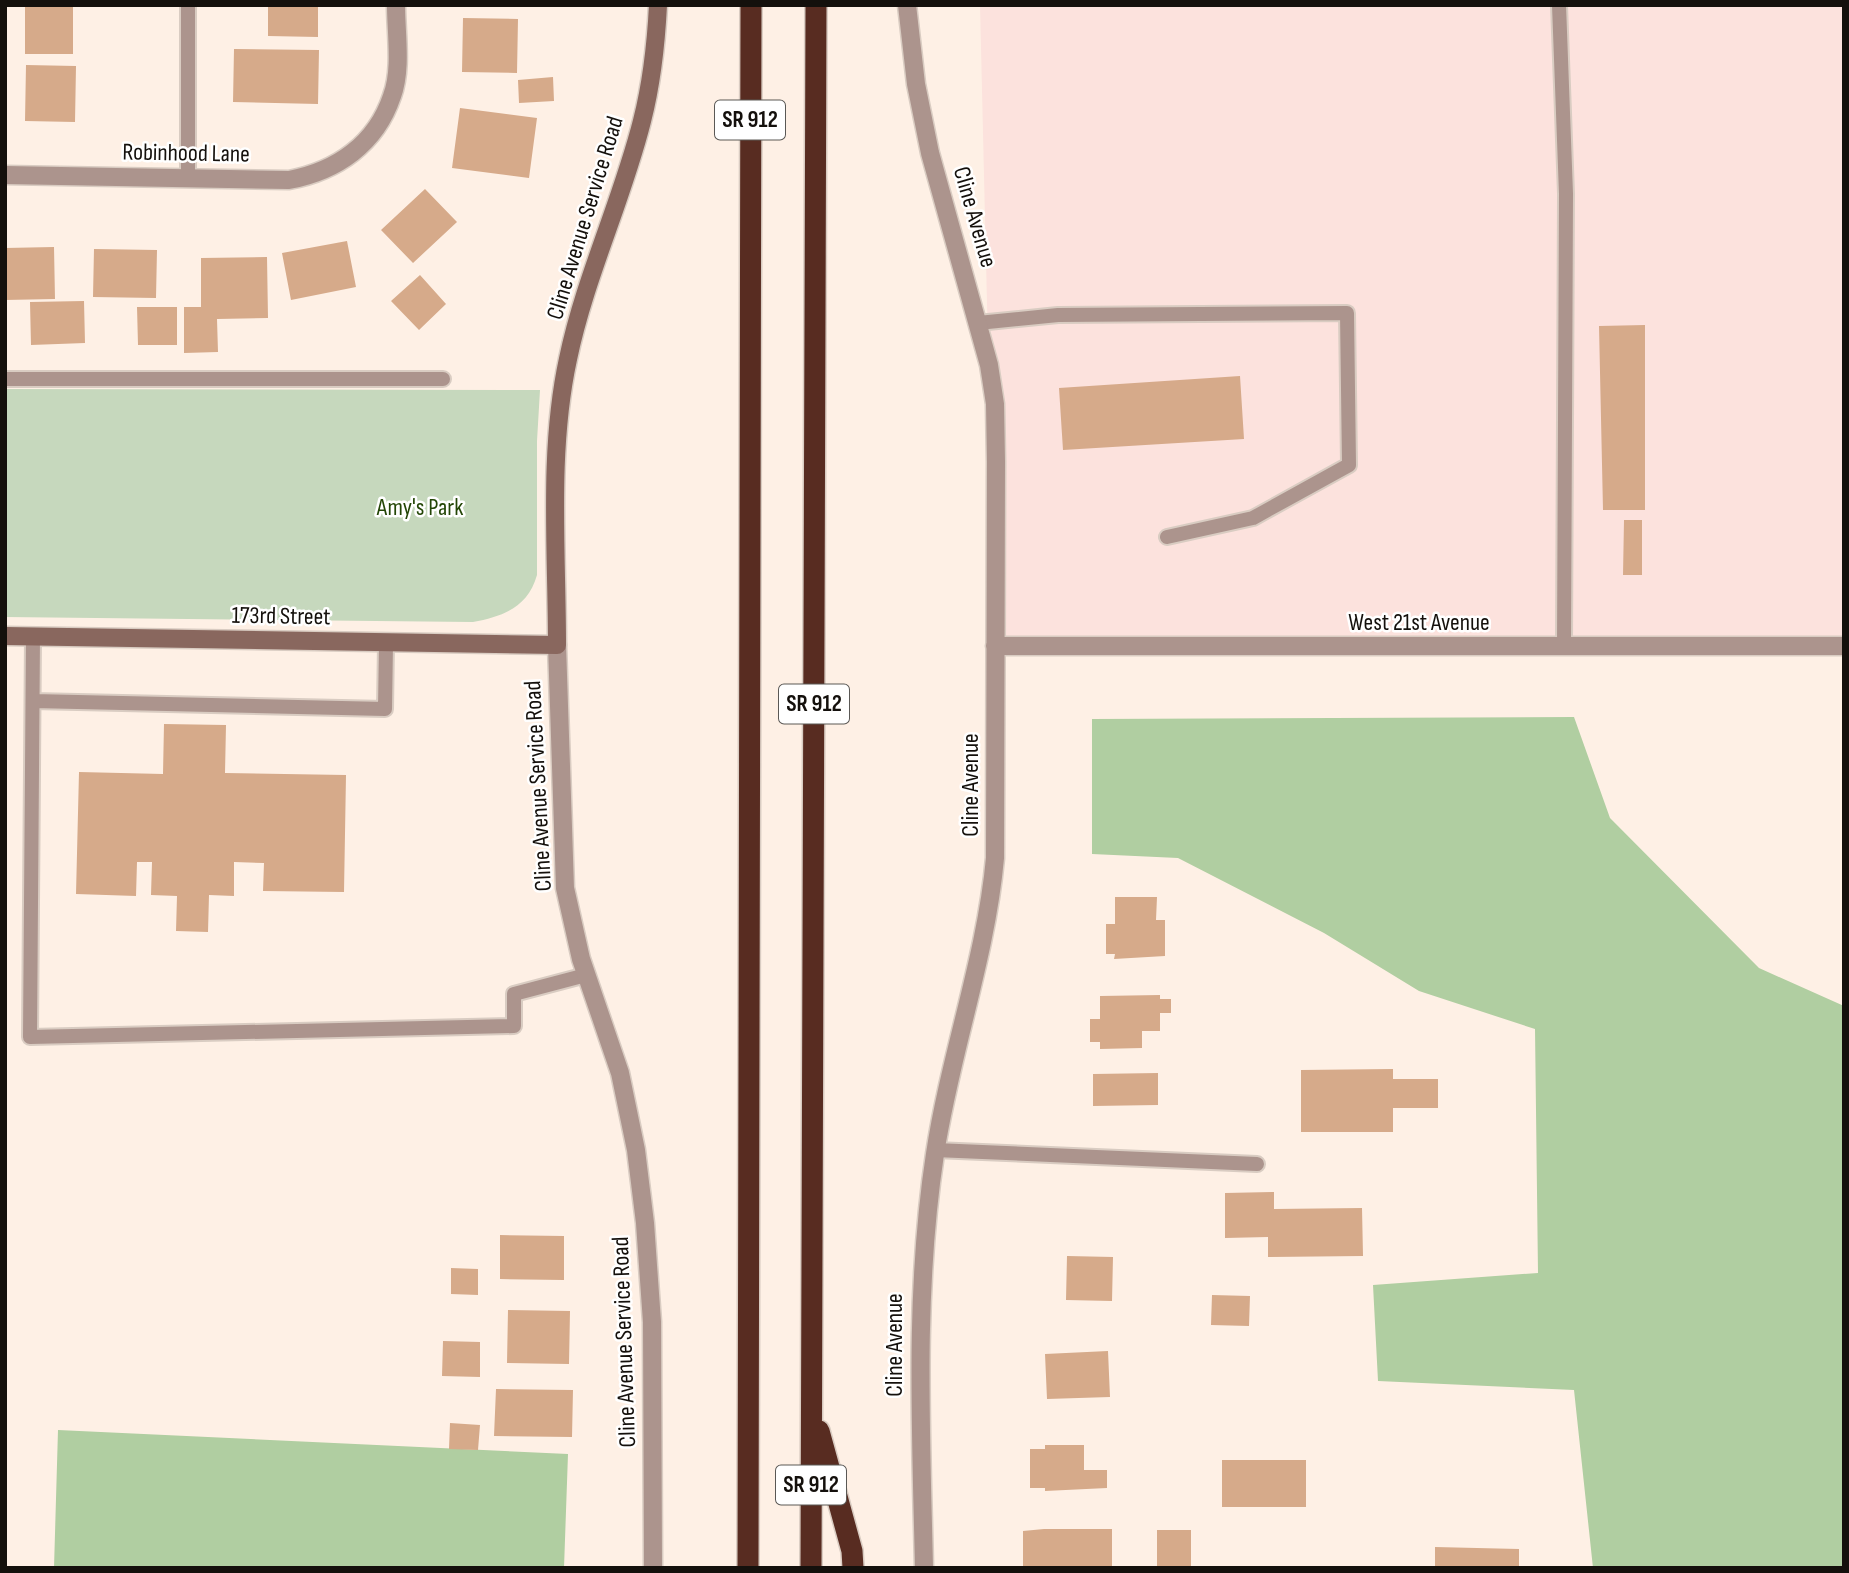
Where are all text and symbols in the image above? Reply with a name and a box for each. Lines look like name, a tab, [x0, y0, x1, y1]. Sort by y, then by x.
road number: SR 912	[715, 100, 785, 140]
street label: Cline Avenue Service Road	[540, 113, 630, 323]
street label: Robinhood Lane	[122, 137, 250, 169]
street label: Cline Avenue	[947, 163, 1003, 271]
park label: Amy's Park	[376, 493, 463, 522]
street label: 173rd Street	[231, 601, 331, 631]
street label: West 21st Avenue	[1348, 608, 1490, 637]
street label: Cline Avenue Service Road	[518, 680, 558, 892]
road number: SR 912	[779, 684, 849, 724]
street label: Cline Avenue	[956, 733, 985, 837]
street label: Cline Avenue Service Road	[606, 1236, 642, 1448]
street label: Cline Avenue	[880, 1293, 909, 1397]
road number: SR 912	[776, 1466, 846, 1504]

